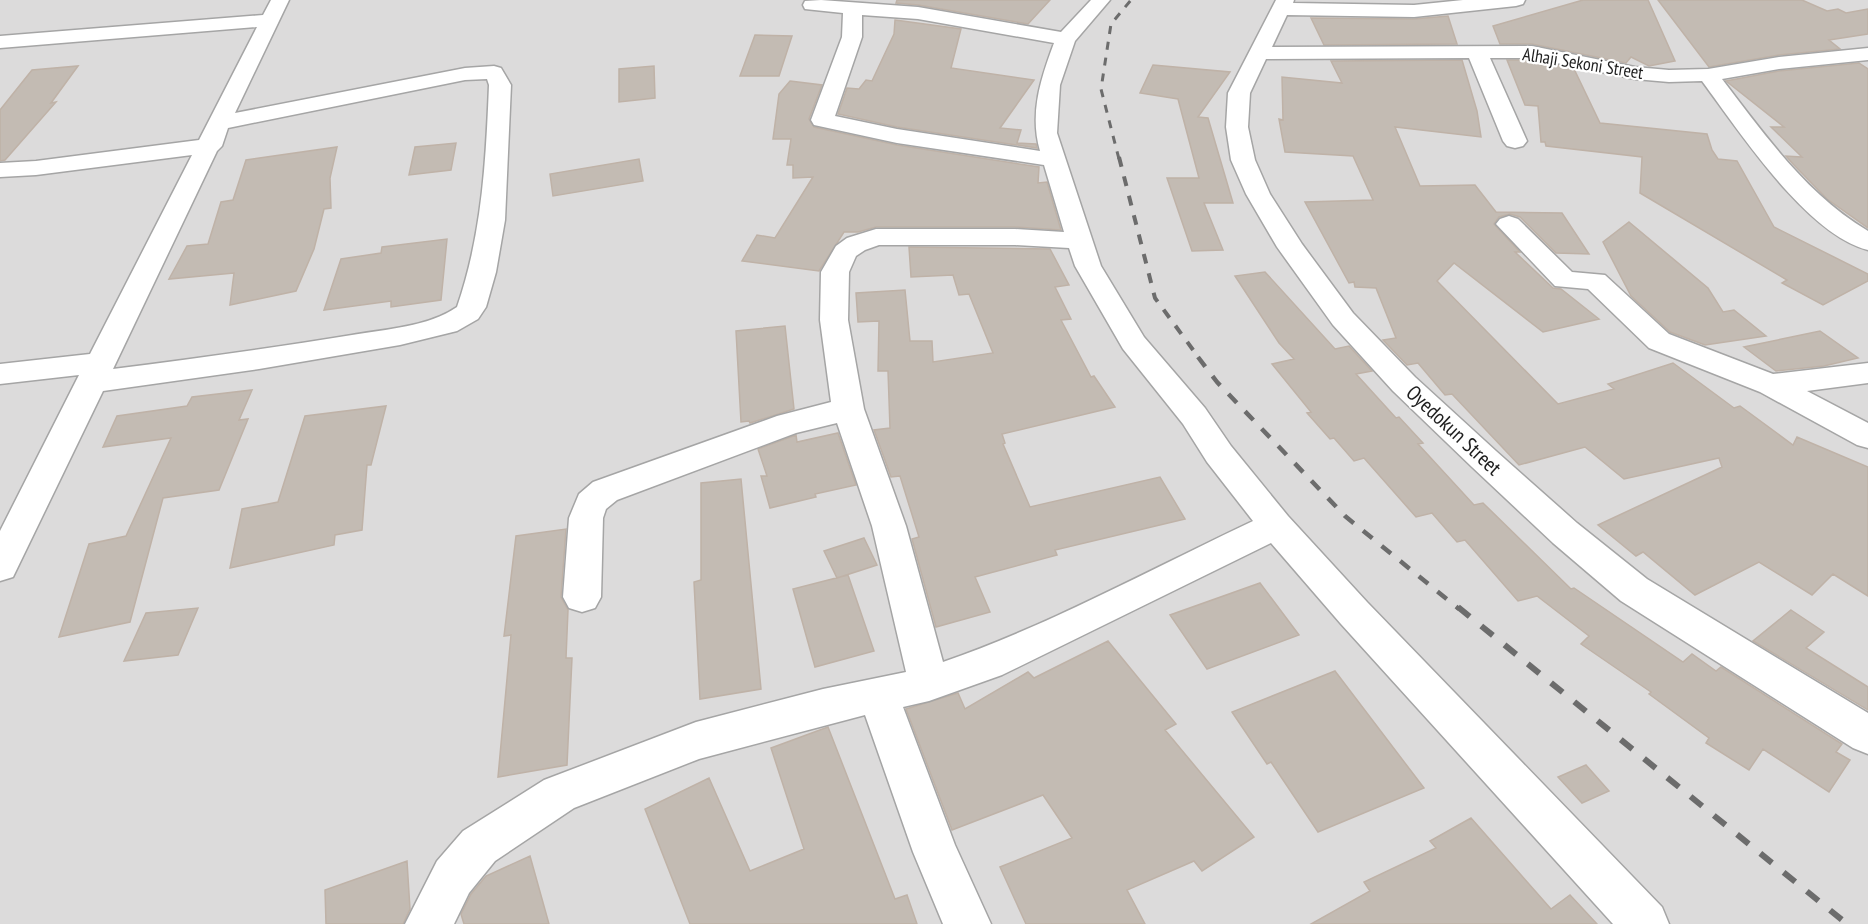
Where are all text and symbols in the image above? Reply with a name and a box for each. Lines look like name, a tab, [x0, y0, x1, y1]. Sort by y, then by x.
street label: Alhaji Sekoni Street	[1521, 42, 1645, 84]
street label: Oyedokun Street	[1401, 379, 1507, 481]

